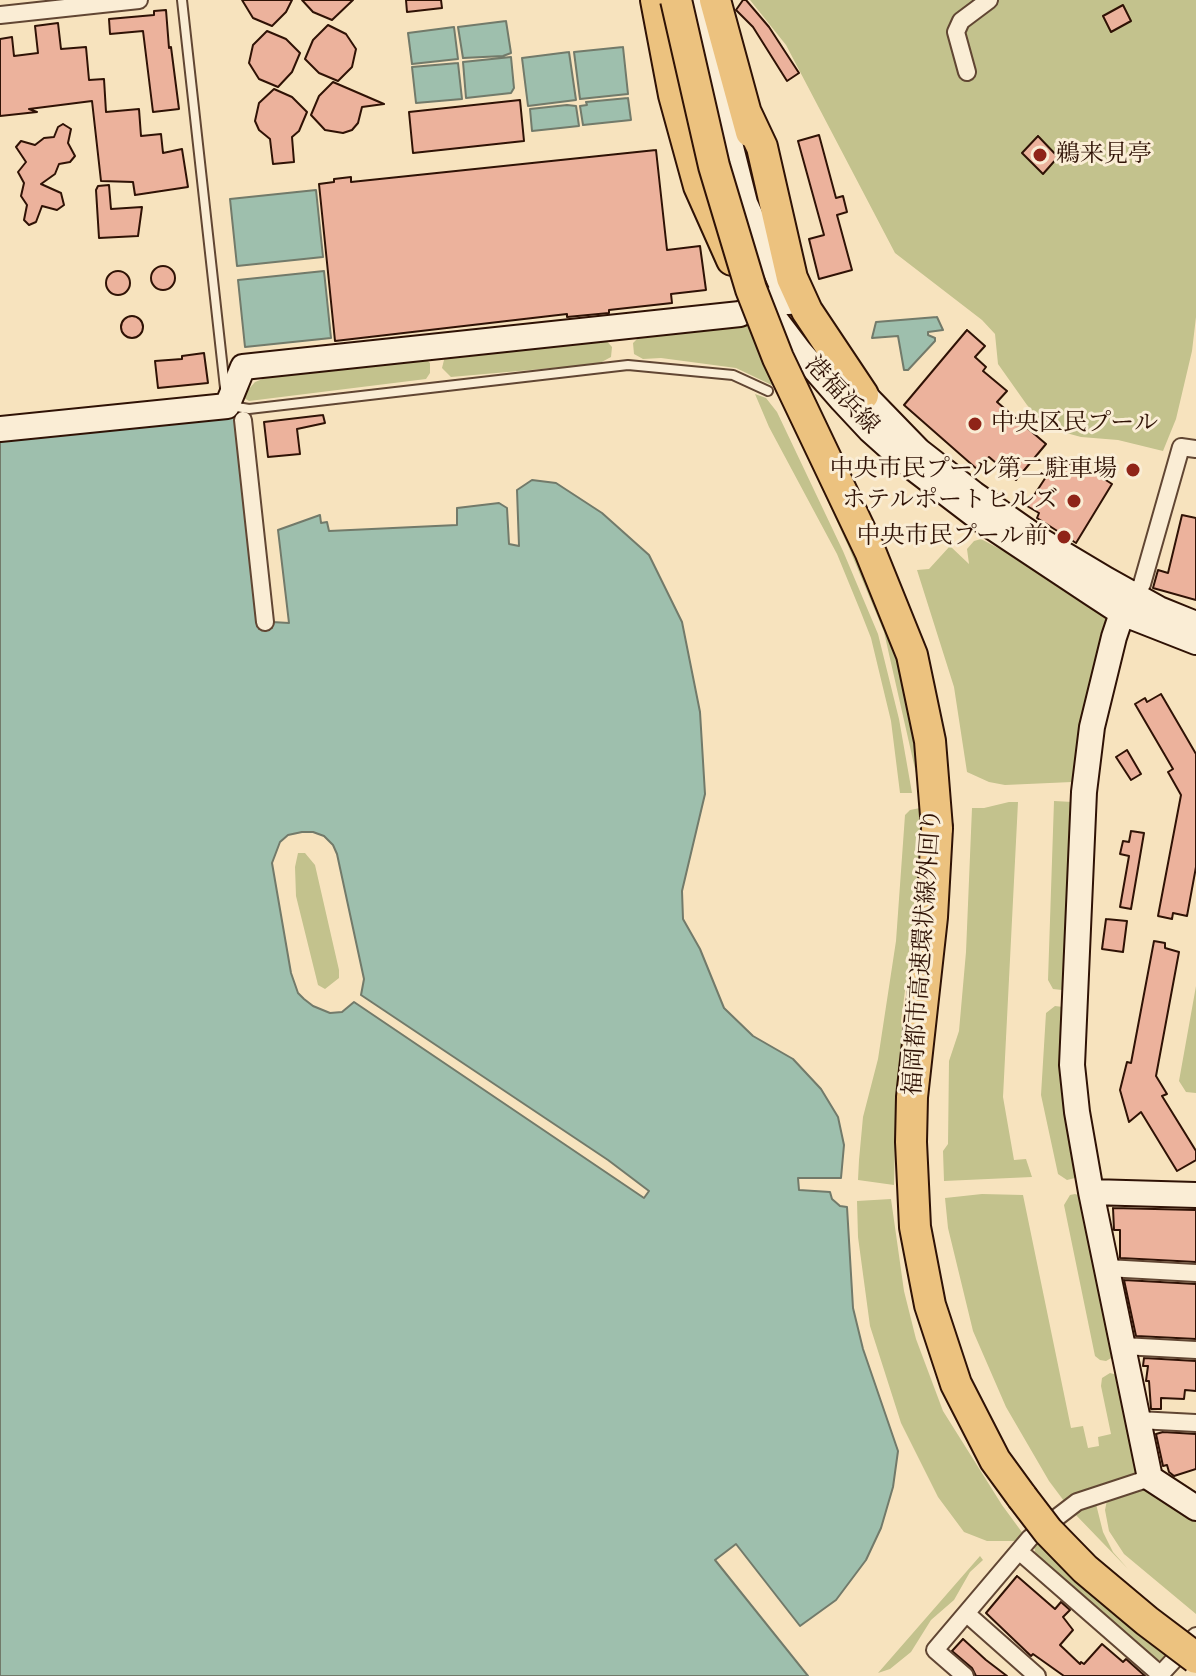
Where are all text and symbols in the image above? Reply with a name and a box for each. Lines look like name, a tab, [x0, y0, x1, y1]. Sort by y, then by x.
place label: 鵜来見亭	[1056, 141, 1152, 169]
marker: 鵜来見亭	[1031, 146, 1049, 164]
street label: 港福浜線	[798, 351, 884, 441]
place label: 中央区民プール	[991, 410, 1158, 438]
marker: 中央区民プール	[966, 415, 984, 433]
place label: 中央市民プール第二駐車場	[830, 456, 1117, 484]
marker: 中央市民プール第二駐車場	[1124, 461, 1142, 479]
place label: ホテルポートヒルズ	[842, 487, 1058, 515]
marker: ホテルポートヒルズ	[1065, 492, 1083, 510]
place label: 中央市民プール前	[857, 523, 1048, 551]
marker: 中央市民プール前	[1055, 528, 1073, 546]
street label: 福岡都市高速環状線外回り	[900, 807, 948, 1097]

